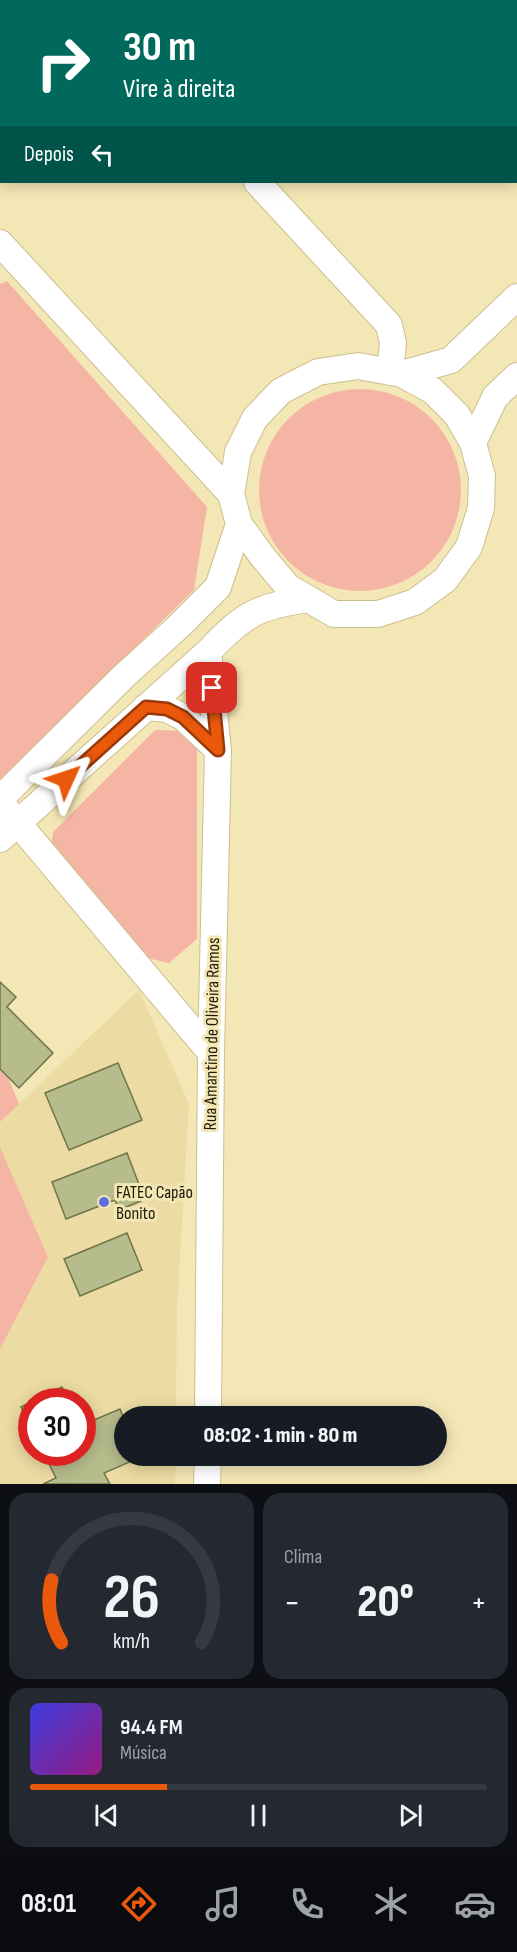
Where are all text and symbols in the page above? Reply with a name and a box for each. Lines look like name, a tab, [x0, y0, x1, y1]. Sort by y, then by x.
text: 30 m	[123, 22, 196, 73]
icon: right	[24, 24, 102, 102]
text: Vire à direita	[123, 73, 235, 105]
icon: left	[86, 138, 119, 171]
text: Depois	[24, 141, 74, 168]
pin	[186, 662, 237, 713]
icon: arrive	[195, 671, 228, 704]
position arrow	[34, 747, 98, 811]
street label: Rua Amantino de Oliveira Ramos	[200, 937, 224, 1131]
place label: FATEC Capão Bonito	[116, 1182, 193, 1224]
marker: FATEC Capão Bonito	[97, 1195, 111, 1209]
speed limit sign: 30	[18, 1388, 96, 1466]
text: 08:02 · 1 min · 80 m	[204, 1422, 357, 1449]
text: Clima	[284, 1545, 322, 1569]
text: 26	[103, 1561, 160, 1636]
text: 20°	[357, 1575, 414, 1630]
text: −	[284, 1583, 300, 1623]
text: +	[471, 1583, 487, 1623]
text: km/h	[113, 1629, 150, 1654]
text: 94.4 FM	[120, 1714, 183, 1741]
text: Música	[120, 1741, 167, 1765]
icon: previous	[90, 1799, 123, 1832]
icon: pause	[242, 1799, 275, 1832]
icon: next	[394, 1799, 427, 1832]
icon: directions	[118, 1883, 160, 1925]
icon: music	[202, 1883, 244, 1925]
icon: phone	[286, 1883, 328, 1925]
icon: climate	[370, 1883, 412, 1925]
icon: car	[454, 1883, 496, 1925]
text: 08:01	[21, 1888, 76, 1920]

